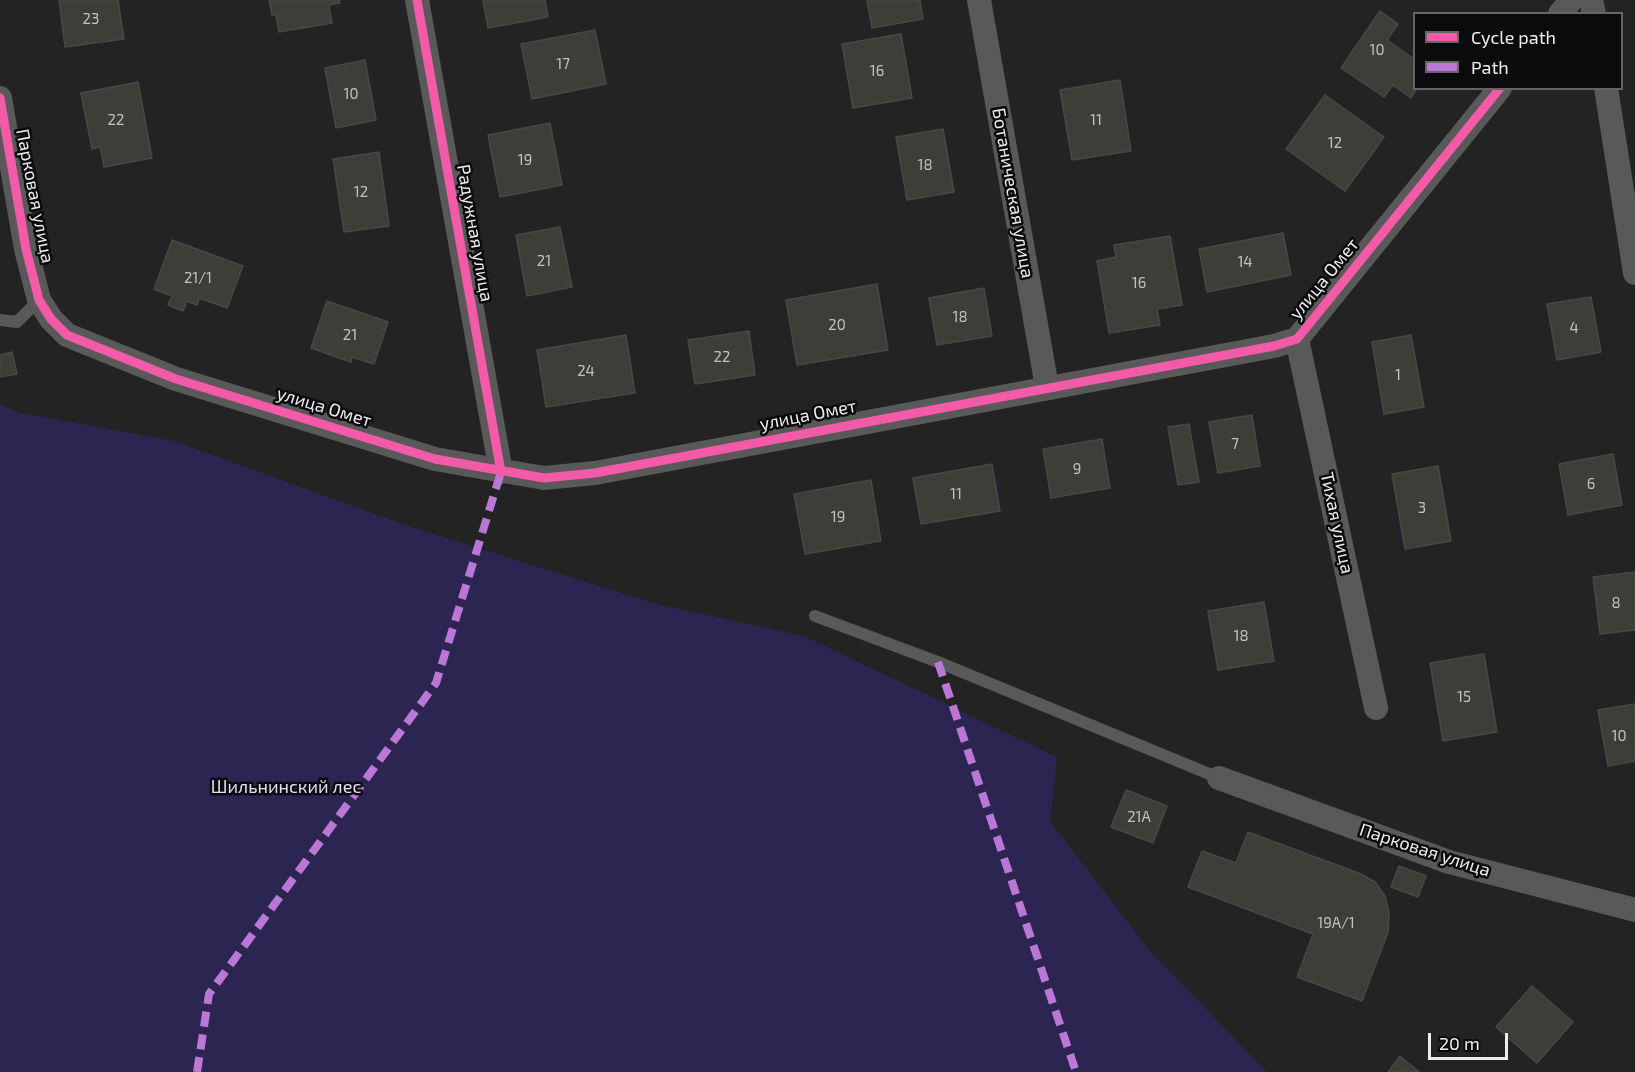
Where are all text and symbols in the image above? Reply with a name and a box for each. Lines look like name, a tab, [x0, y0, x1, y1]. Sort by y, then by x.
house number: 23	[83, 10, 99, 28]
legend	[1413, 12, 1623, 90]
text: Cycle path	[1471, 26, 1556, 48]
house number: 10	[1369, 41, 1385, 59]
house number: 17	[556, 55, 570, 73]
text: Path	[1471, 56, 1509, 78]
house number: 16	[870, 62, 884, 80]
house number: 10	[343, 85, 359, 103]
street label: Ботаническая улица	[987, 106, 1039, 280]
house number: 22	[108, 111, 124, 129]
house number: 11	[1090, 111, 1102, 129]
street label: Парковая улица	[11, 127, 59, 265]
house number: 12	[1328, 134, 1342, 152]
house number: 19	[518, 151, 532, 169]
house number: 18	[917, 156, 933, 174]
street label: Радужная улица	[452, 163, 498, 303]
house number: 12	[354, 183, 368, 201]
street label: улица Омет	[1285, 234, 1363, 324]
house number: 21	[537, 252, 551, 270]
house number: 14	[1237, 253, 1253, 271]
house number: 21/1	[184, 269, 212, 287]
house number: 16	[1132, 274, 1146, 292]
house number: 18	[952, 308, 968, 326]
house number: 20	[828, 316, 846, 334]
house number: 4	[1569, 319, 1579, 337]
house number: 21	[343, 326, 357, 344]
house number: 22	[714, 348, 730, 366]
house number: 24	[577, 362, 595, 380]
house number: 1	[1395, 366, 1401, 384]
street label: улица Омет	[274, 382, 374, 432]
street label: улица Омет	[758, 395, 858, 435]
house number: 7	[1231, 435, 1239, 453]
house number: 9	[1073, 460, 1081, 478]
street label: Тихая улица	[1316, 470, 1358, 576]
house number: 6	[1587, 475, 1595, 493]
house number: 11	[950, 485, 962, 503]
house number: 3	[1418, 499, 1426, 517]
house number: 19	[831, 508, 845, 526]
house number: 8	[1611, 594, 1621, 612]
house number: 18	[1233, 627, 1249, 645]
house number: 15	[1457, 688, 1471, 706]
house number: 10	[1611, 727, 1627, 745]
park label: Шильнинский лес	[211, 776, 361, 798]
house number: 21А	[1127, 808, 1151, 826]
street label: Парковая улица	[1357, 819, 1493, 881]
house number: 19А/1	[1317, 914, 1355, 932]
scale bar	[1431, 1021, 1510, 1059]
text: 20 m	[1439, 1032, 1480, 1054]

